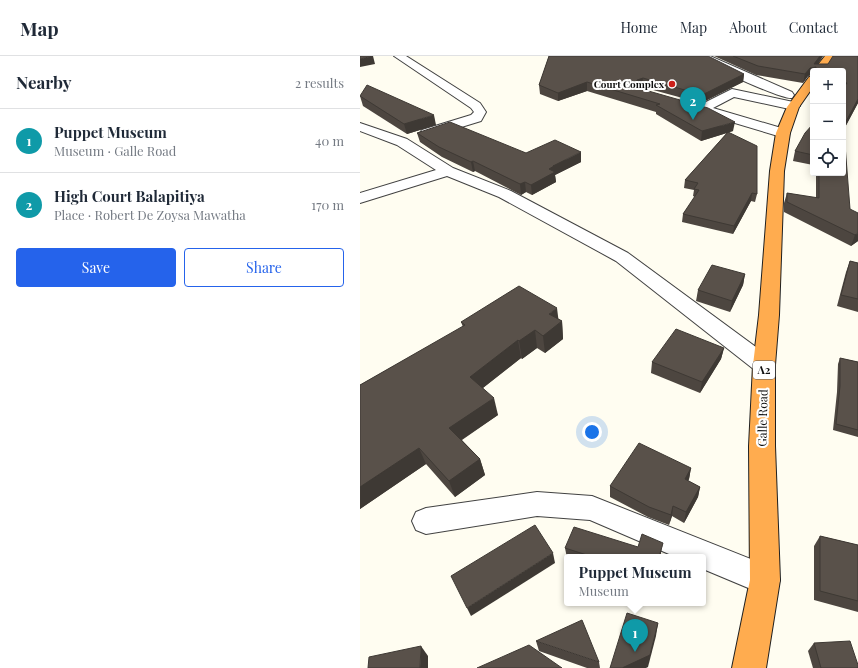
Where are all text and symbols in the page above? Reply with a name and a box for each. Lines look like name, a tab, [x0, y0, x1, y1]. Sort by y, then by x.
text: Map	[20, 15, 59, 41]
text: Home	[620, 18, 658, 37]
text: Map	[680, 18, 707, 37]
text: About	[729, 18, 767, 37]
text: Contact	[789, 18, 838, 37]
map controls	[810, 68, 846, 176]
button: +	[810, 68, 846, 104]
text: Nearby	[16, 71, 71, 93]
text: 2 results	[295, 74, 344, 91]
place label: Court Complex	[594, 77, 665, 91]
marker: Court Complex	[667, 79, 677, 89]
pin: 2	[680, 87, 706, 120]
button: −	[810, 104, 846, 140]
text: Puppet Museum	[54, 122, 167, 142]
text: 1	[27, 132, 31, 149]
text: 40 m	[315, 132, 344, 149]
button: locate	[810, 140, 846, 176]
text: Museum · Galle Road	[54, 142, 176, 159]
text: High Court Balapitiya	[54, 186, 205, 206]
text: 2	[26, 196, 32, 213]
text: 170 m	[311, 196, 344, 213]
text: Place · Robert De Zoysa Mawatha	[54, 206, 246, 223]
button: Save	[16, 248, 176, 287]
button: Share	[184, 248, 344, 287]
road number: A2	[753, 361, 775, 379]
street label: Galle Road	[753, 389, 771, 447]
your location	[582, 422, 602, 442]
popup	[564, 554, 706, 606]
text: Puppet Museum	[579, 562, 691, 582]
text: Museum	[579, 582, 629, 599]
pin: 1	[622, 619, 648, 652]

